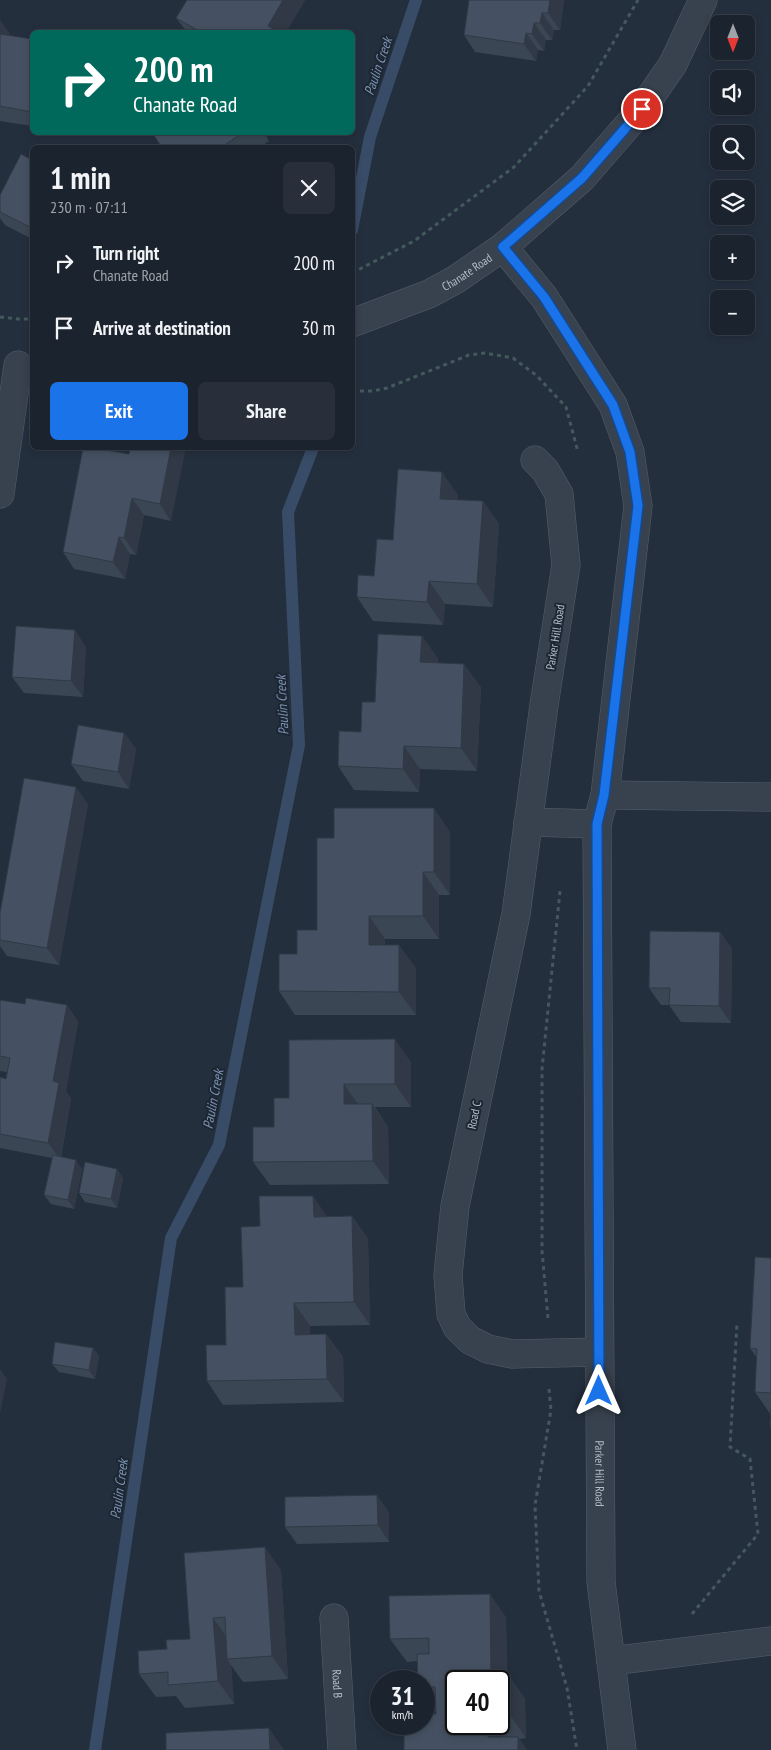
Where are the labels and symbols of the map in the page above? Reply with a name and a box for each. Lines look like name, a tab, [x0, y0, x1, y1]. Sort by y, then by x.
north arrow	[710, 15, 755, 60]
water label: Paulin Creek	[360, 33, 397, 97]
pin	[621, 88, 663, 130]
street label: Chanate Road	[439, 250, 494, 293]
street label: Parker Hill Road	[542, 603, 568, 671]
water label: Paulin Creek	[271, 673, 293, 735]
water label: Paulin Creek	[198, 1066, 228, 1130]
street label: Road C	[464, 1099, 484, 1131]
position arrow	[572, 1364, 624, 1416]
street label: Parker Hill Road	[593, 1440, 608, 1507]
water label: Paulin Creek	[106, 1457, 132, 1520]
street label: Road B	[330, 1669, 346, 1699]
speed limit sign: 40	[445, 1670, 510, 1735]

